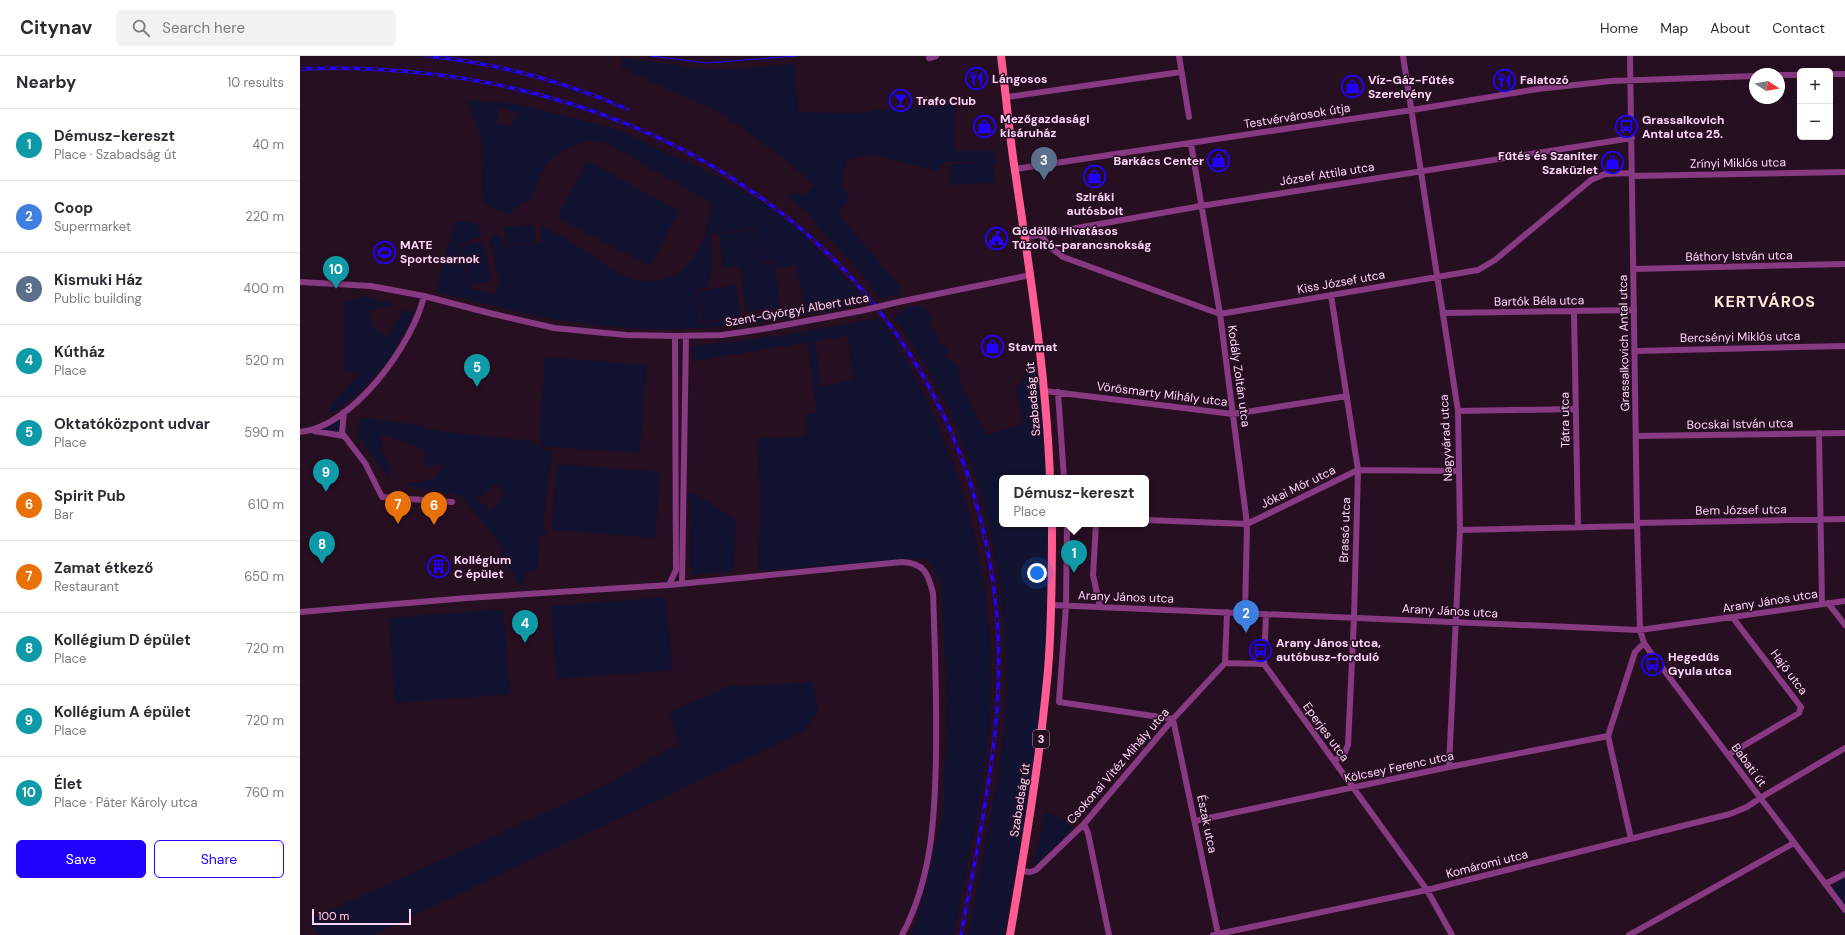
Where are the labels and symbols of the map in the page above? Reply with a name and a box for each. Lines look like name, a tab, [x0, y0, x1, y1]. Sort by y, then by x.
restaurant icon: Lángosos	[964, 66, 990, 92]
restaurant icon: Falatozó	[1492, 67, 1518, 93]
north arrow	[1749, 68, 1785, 104]
place label: Lángosos	[992, 71, 1047, 87]
place label: Víz-Gáz-Fűtés Szerelvény	[1368, 72, 1454, 102]
place label: Falatozó	[1520, 72, 1569, 88]
shop icon: Víz-Gáz-Fűtés Szerelvény	[1339, 74, 1365, 100]
bar icon: Trafo Club	[888, 88, 914, 114]
place label: Trafo Club	[916, 93, 976, 109]
street label: Testvérvárosok útja	[1243, 100, 1351, 132]
place label: Mezőgazdasági kisáruház	[1000, 111, 1089, 141]
place label: Grassalkovich Antal utca 25.	[1642, 112, 1725, 142]
shop icon: Mezőgazdasági kisáruház	[971, 113, 997, 139]
bus stop icon: Grassalkovich Antal utca 25.	[1614, 114, 1640, 140]
pin: 3	[1031, 147, 1057, 180]
shop icon: Barkács Center	[1206, 148, 1232, 174]
place label: Fűtés és Szaniter Szaküzlet	[1498, 148, 1598, 178]
shop icon: Fűtés és Szaniter Szaküzlet	[1600, 150, 1626, 176]
place label: Barkács Center	[1114, 153, 1204, 169]
street label: Zrínyi Miklós utca	[1690, 154, 1786, 172]
street label: József Attila utca	[1278, 159, 1376, 189]
shop icon: Sziráki autósbolt	[1082, 163, 1108, 189]
place label: Sziráki autósbolt	[1067, 189, 1123, 219]
place label: Gödöllő Hivatásos Tűzoltó-parancsnokság	[1012, 223, 1151, 253]
public building icon: Gödöllő Hivatásos Tűzoltó-parancsnokság	[983, 225, 1009, 251]
place label: MATE Sportcsarnok	[400, 237, 480, 267]
sports icon: MATE Sportcsarnok	[371, 239, 397, 265]
street label: Báthory István utca	[1685, 247, 1793, 265]
pin: 10	[323, 256, 349, 289]
street label: Kiss József utca	[1296, 266, 1386, 298]
street label: Grassalkovich Antal utca	[1615, 275, 1633, 411]
street label: Szent-Györgyi Albert utca	[724, 289, 870, 331]
district label: KERTVÁROS	[1714, 291, 1816, 312]
street label: Bartók Béla utca	[1494, 292, 1584, 310]
street label: Kodály Zoltán utca	[1224, 324, 1254, 428]
street label: Bercsényi Miklós utca	[1680, 328, 1800, 346]
shop icon: Stavmat	[979, 334, 1005, 360]
place label: Stavmat	[1008, 339, 1058, 355]
pin: 5	[464, 354, 490, 387]
street label: Szabadság út	[1022, 361, 1044, 437]
street label: Vörösmarty Mihály utca	[1096, 378, 1228, 410]
street label: Tátra utca	[1557, 392, 1573, 448]
street label: Nagyvárad utca	[1436, 394, 1456, 482]
street label: Bocskai István utca	[1687, 415, 1793, 433]
pin: 9	[313, 459, 339, 492]
street label: Jókai Mór utca	[1258, 462, 1338, 512]
pin: 7	[385, 491, 411, 524]
pin: 6	[421, 492, 447, 525]
street label: Brassó utca	[1336, 497, 1354, 563]
street label: Bem József utca	[1695, 501, 1787, 519]
pin: 8	[309, 531, 335, 564]
pin: 1	[1061, 540, 1087, 573]
place label: Kollégium C épület	[454, 552, 511, 582]
building icon: Kollégium C épület	[425, 554, 451, 580]
your location	[1027, 563, 1047, 583]
street label: Arany János utca	[1721, 586, 1819, 616]
street label: Arany János utca	[1078, 587, 1174, 607]
pin: 2	[1233, 600, 1259, 633]
street label: Arany János utca	[1402, 600, 1498, 622]
pin: 4	[512, 610, 538, 643]
place label: Arany János utca, autóbusz-forduló	[1276, 635, 1381, 665]
bus stop icon: Arany János utca, autóbusz-forduló	[1248, 637, 1274, 663]
street label: Hajó utca	[1767, 646, 1811, 698]
place label: Hegedűs Gyula utca	[1668, 649, 1732, 679]
bus stop icon: Hegedűs Gyula utca	[1639, 651, 1665, 677]
street label: Eperjes utca	[1299, 699, 1353, 765]
street label: Csokonai Vitéz Mihály utca	[1063, 705, 1173, 827]
road number: 3	[1033, 730, 1049, 748]
street label: Babati út	[1728, 740, 1770, 790]
street label: Kölcsey Ferenc utca	[1343, 748, 1455, 786]
street label: Szabadság út	[1006, 762, 1034, 838]
street label: Észak utca	[1193, 794, 1221, 854]
street label: Komáromi utca	[1444, 846, 1530, 882]
scale bar	[312, 907, 411, 926]

